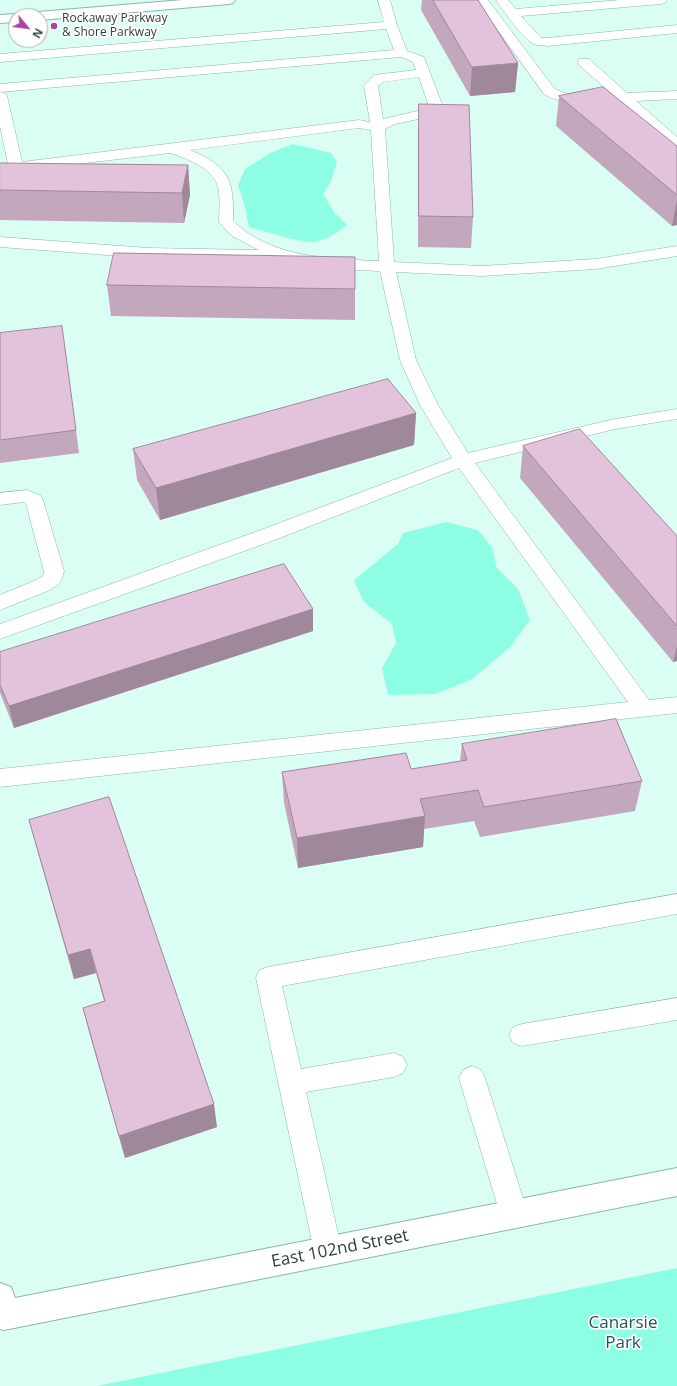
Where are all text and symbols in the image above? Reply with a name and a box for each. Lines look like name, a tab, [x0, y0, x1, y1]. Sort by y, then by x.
north arrow	[8, 8, 48, 48]
place label: Rockaway Parkway & Shore Parkway	[62, 12, 168, 40]
marker: Rockaway Parkway & Shore Parkway	[49, 21, 59, 31]
text: N	[29, 26, 47, 41]
street label: East 102nd Street	[270, 1226, 410, 1272]
park label: Canarsie Park	[589, 1313, 657, 1353]

